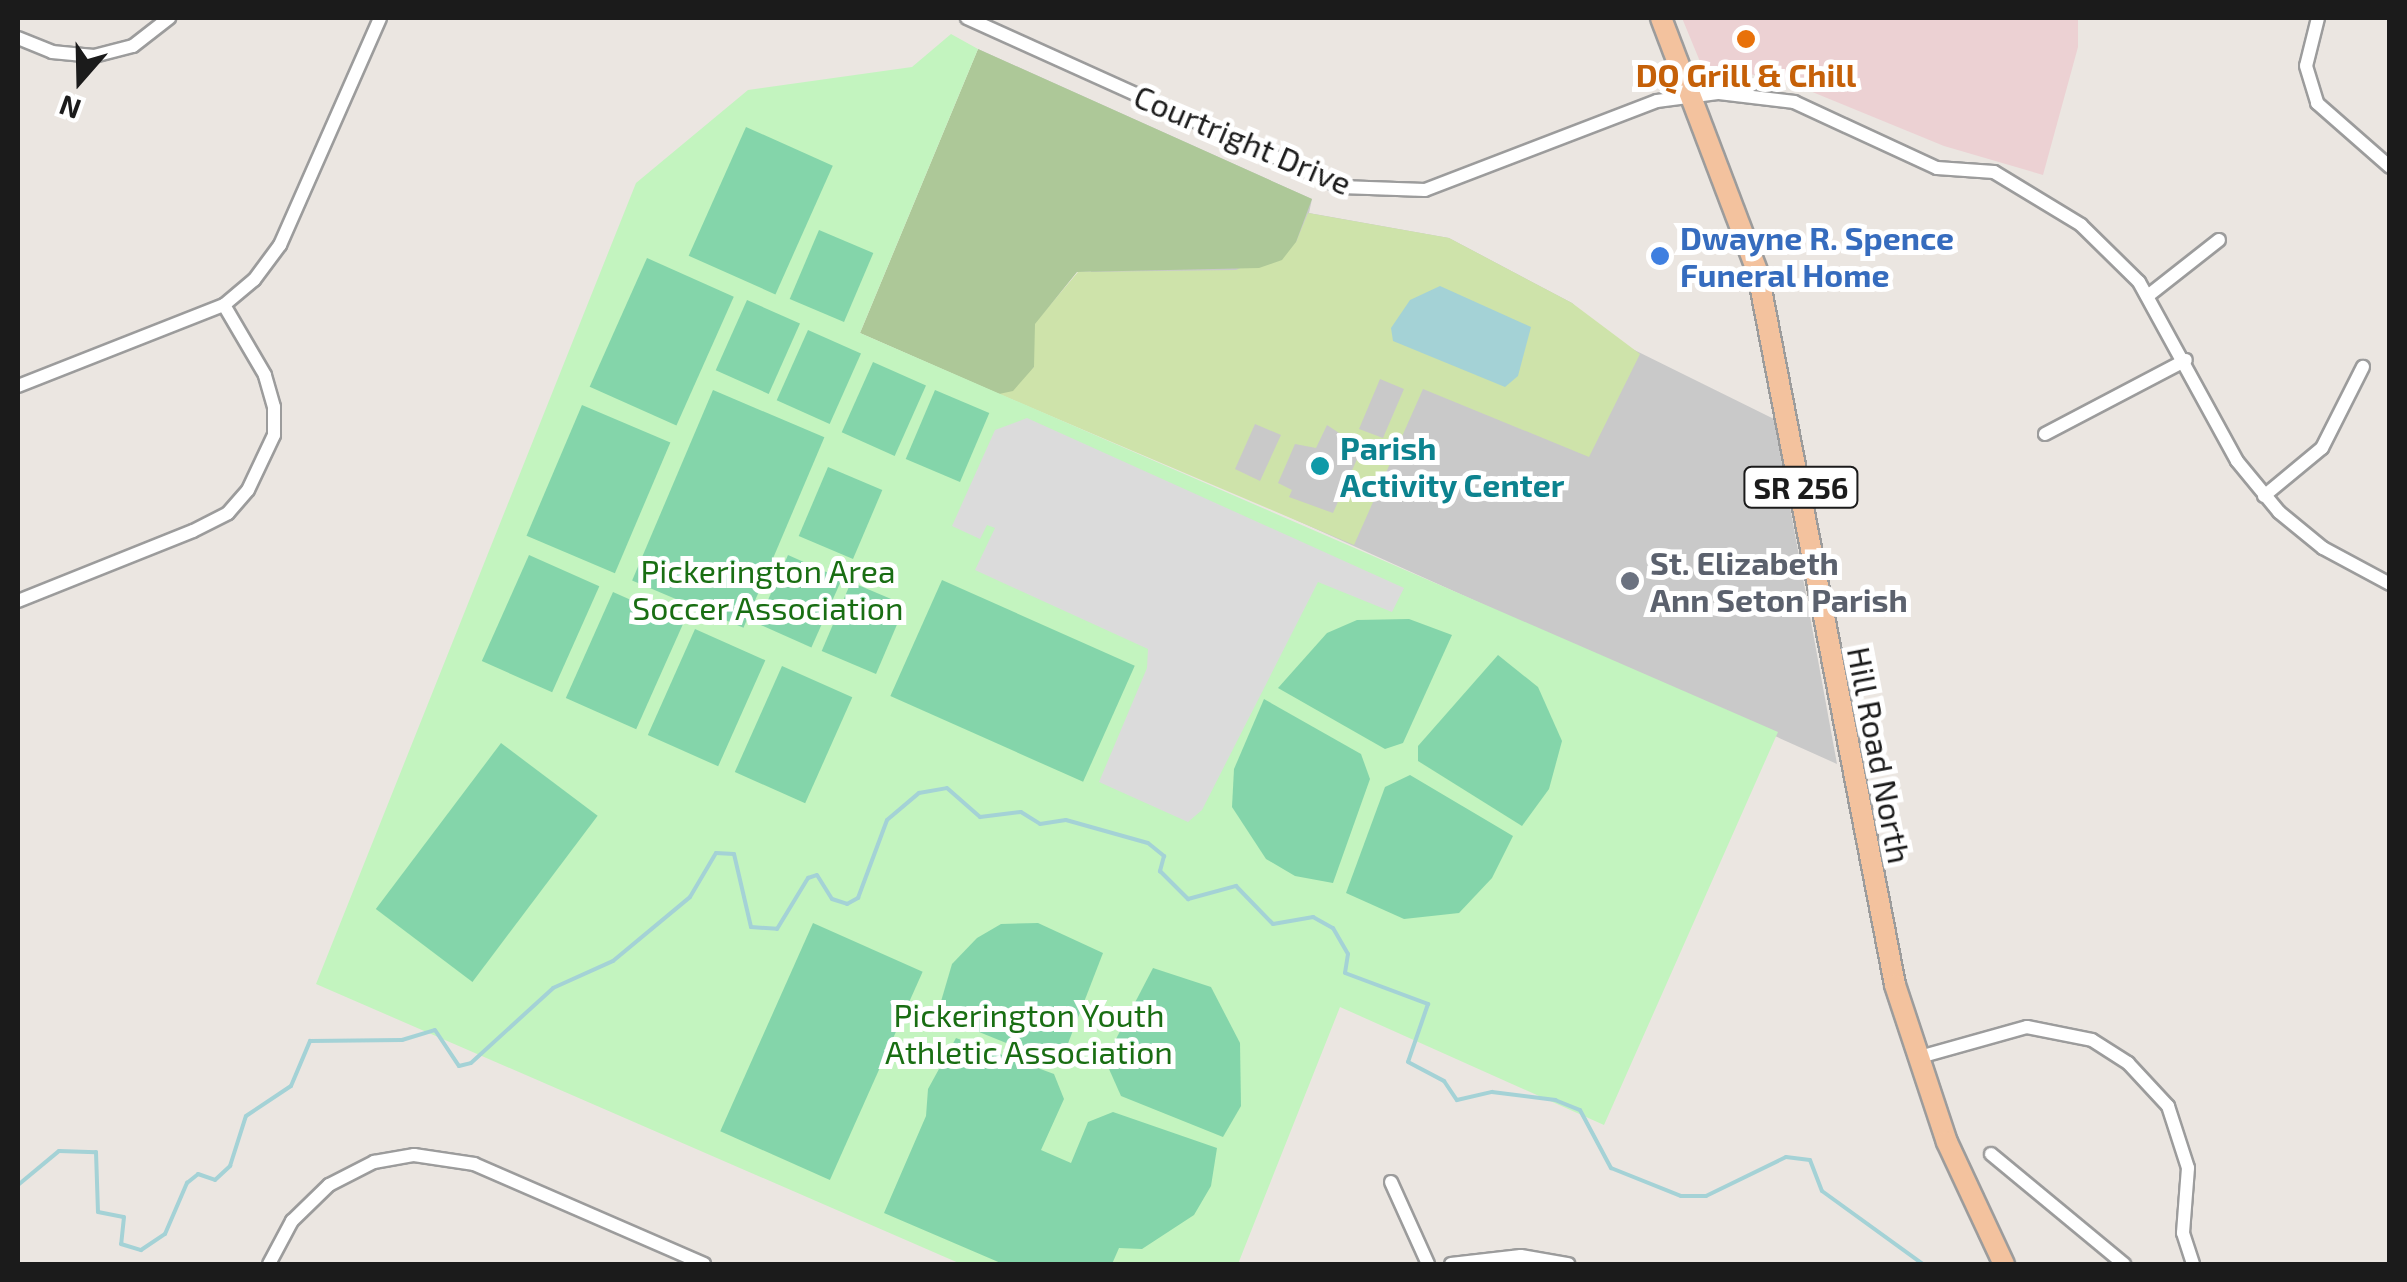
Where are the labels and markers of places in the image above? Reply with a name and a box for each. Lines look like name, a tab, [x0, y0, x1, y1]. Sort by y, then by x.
marker: DQ Grill & Chill	[1735, 28, 1757, 50]
place label: DQ Grill & Chill	[1635, 55, 1857, 93]
place label: Dwayne R. Spence Funeral Home	[1680, 219, 1954, 294]
marker: Dwayne R. Spence Funeral Home	[1649, 245, 1671, 267]
place label: Parish Activity Center	[1340, 429, 1565, 504]
marker: Parish Activity Center	[1309, 455, 1331, 477]
place label: St. Elizabeth Ann Seton Parish	[1650, 544, 1908, 619]
marker: St. Elizabeth Ann Seton Parish	[1619, 570, 1641, 592]

